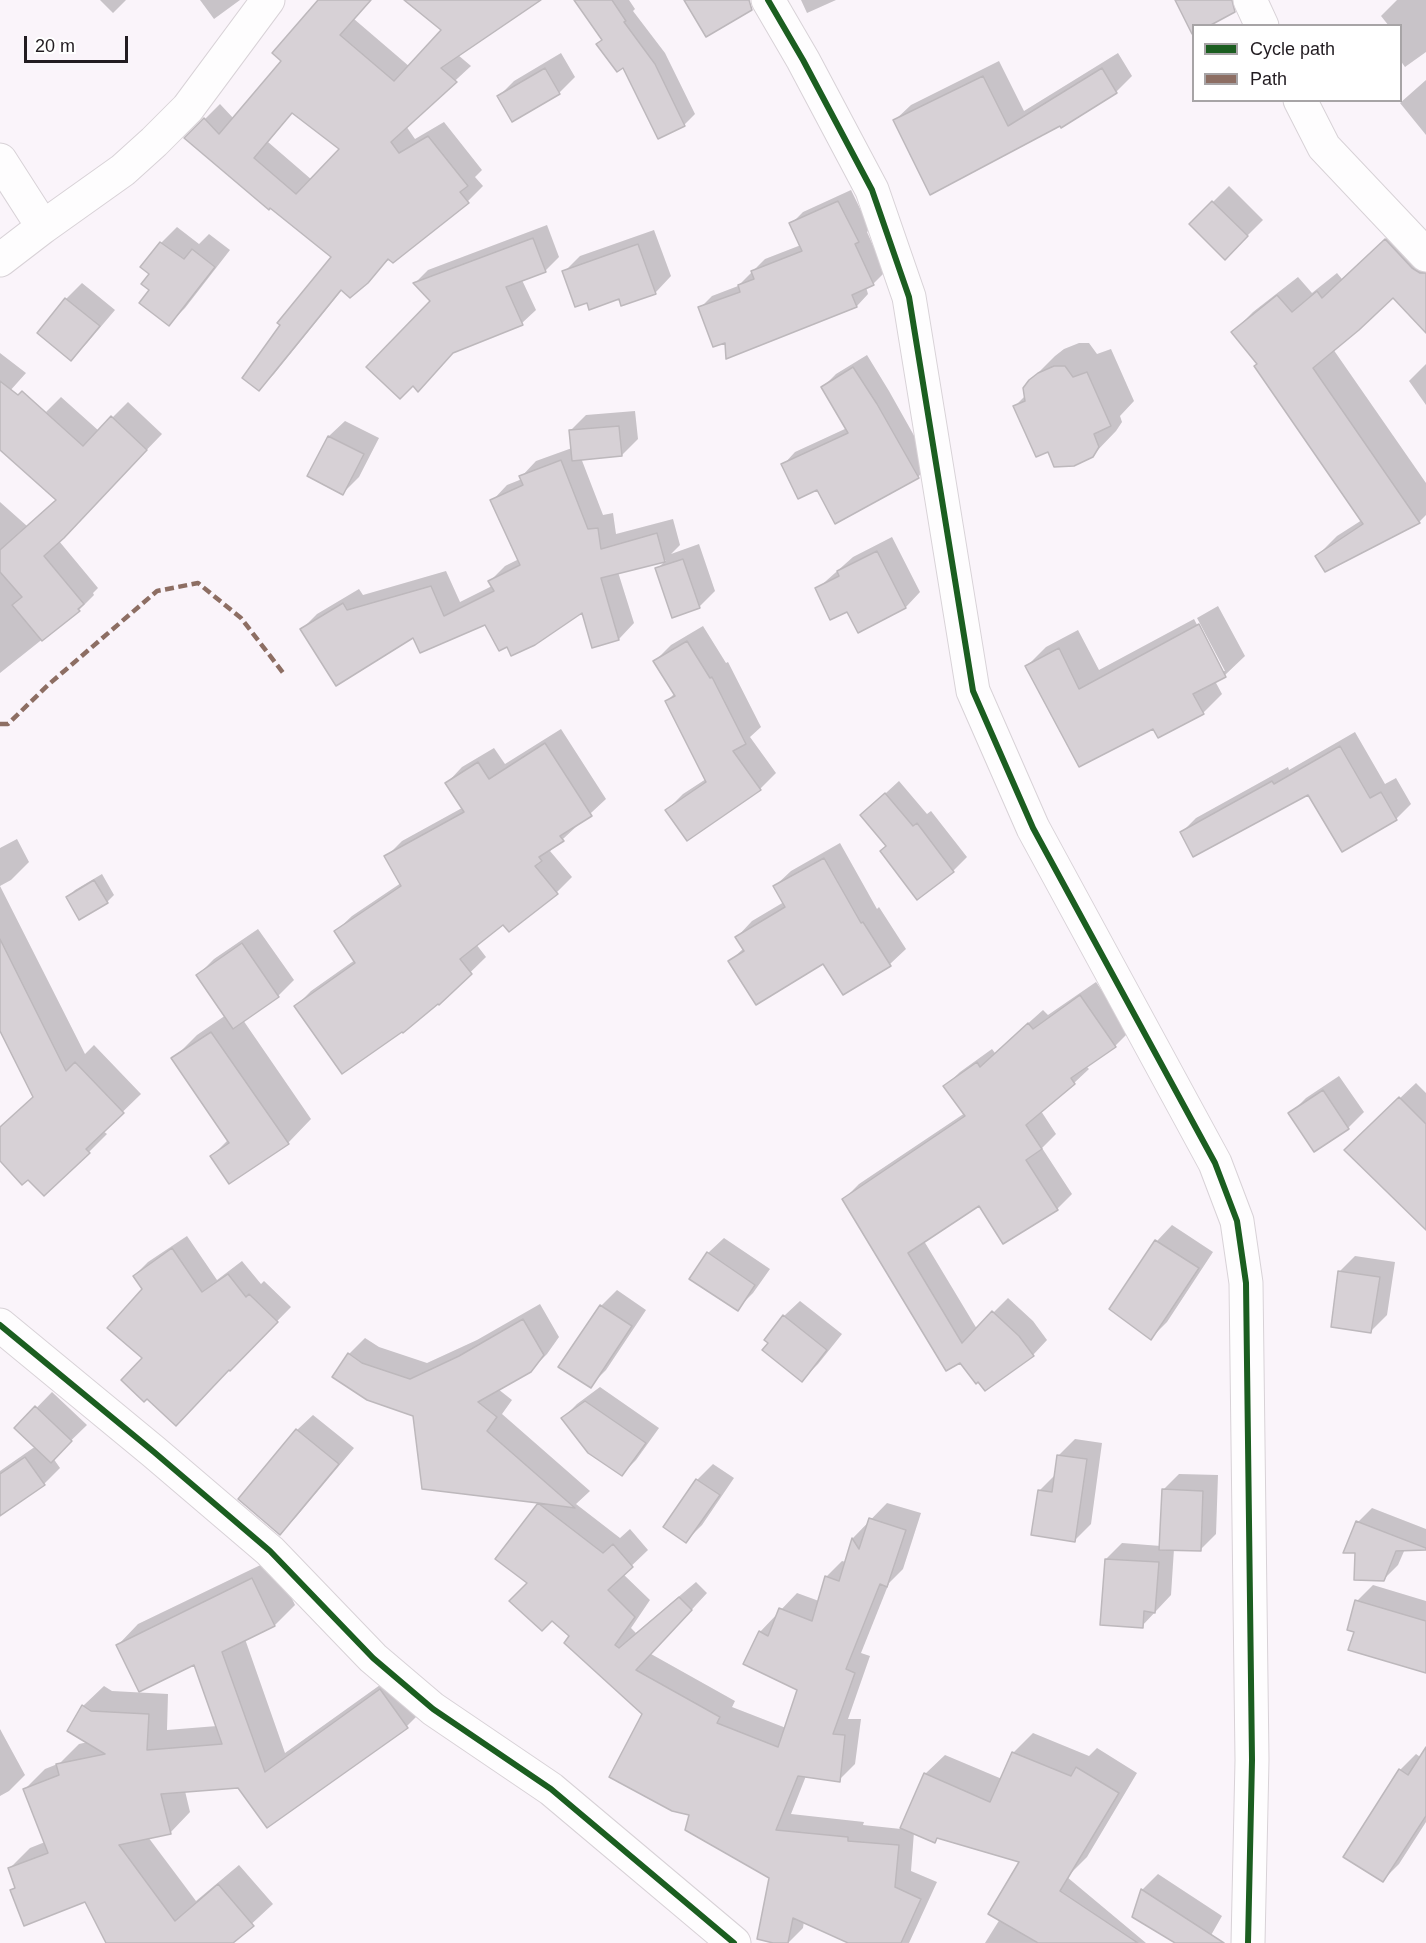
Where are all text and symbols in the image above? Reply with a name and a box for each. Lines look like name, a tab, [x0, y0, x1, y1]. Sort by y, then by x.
scale bar	[27, 24, 130, 62]
legend	[1192, 24, 1402, 102]
text: 20 m	[35, 36, 75, 56]
text: Cycle path	[1250, 39, 1335, 59]
text: Path	[1250, 69, 1287, 89]

